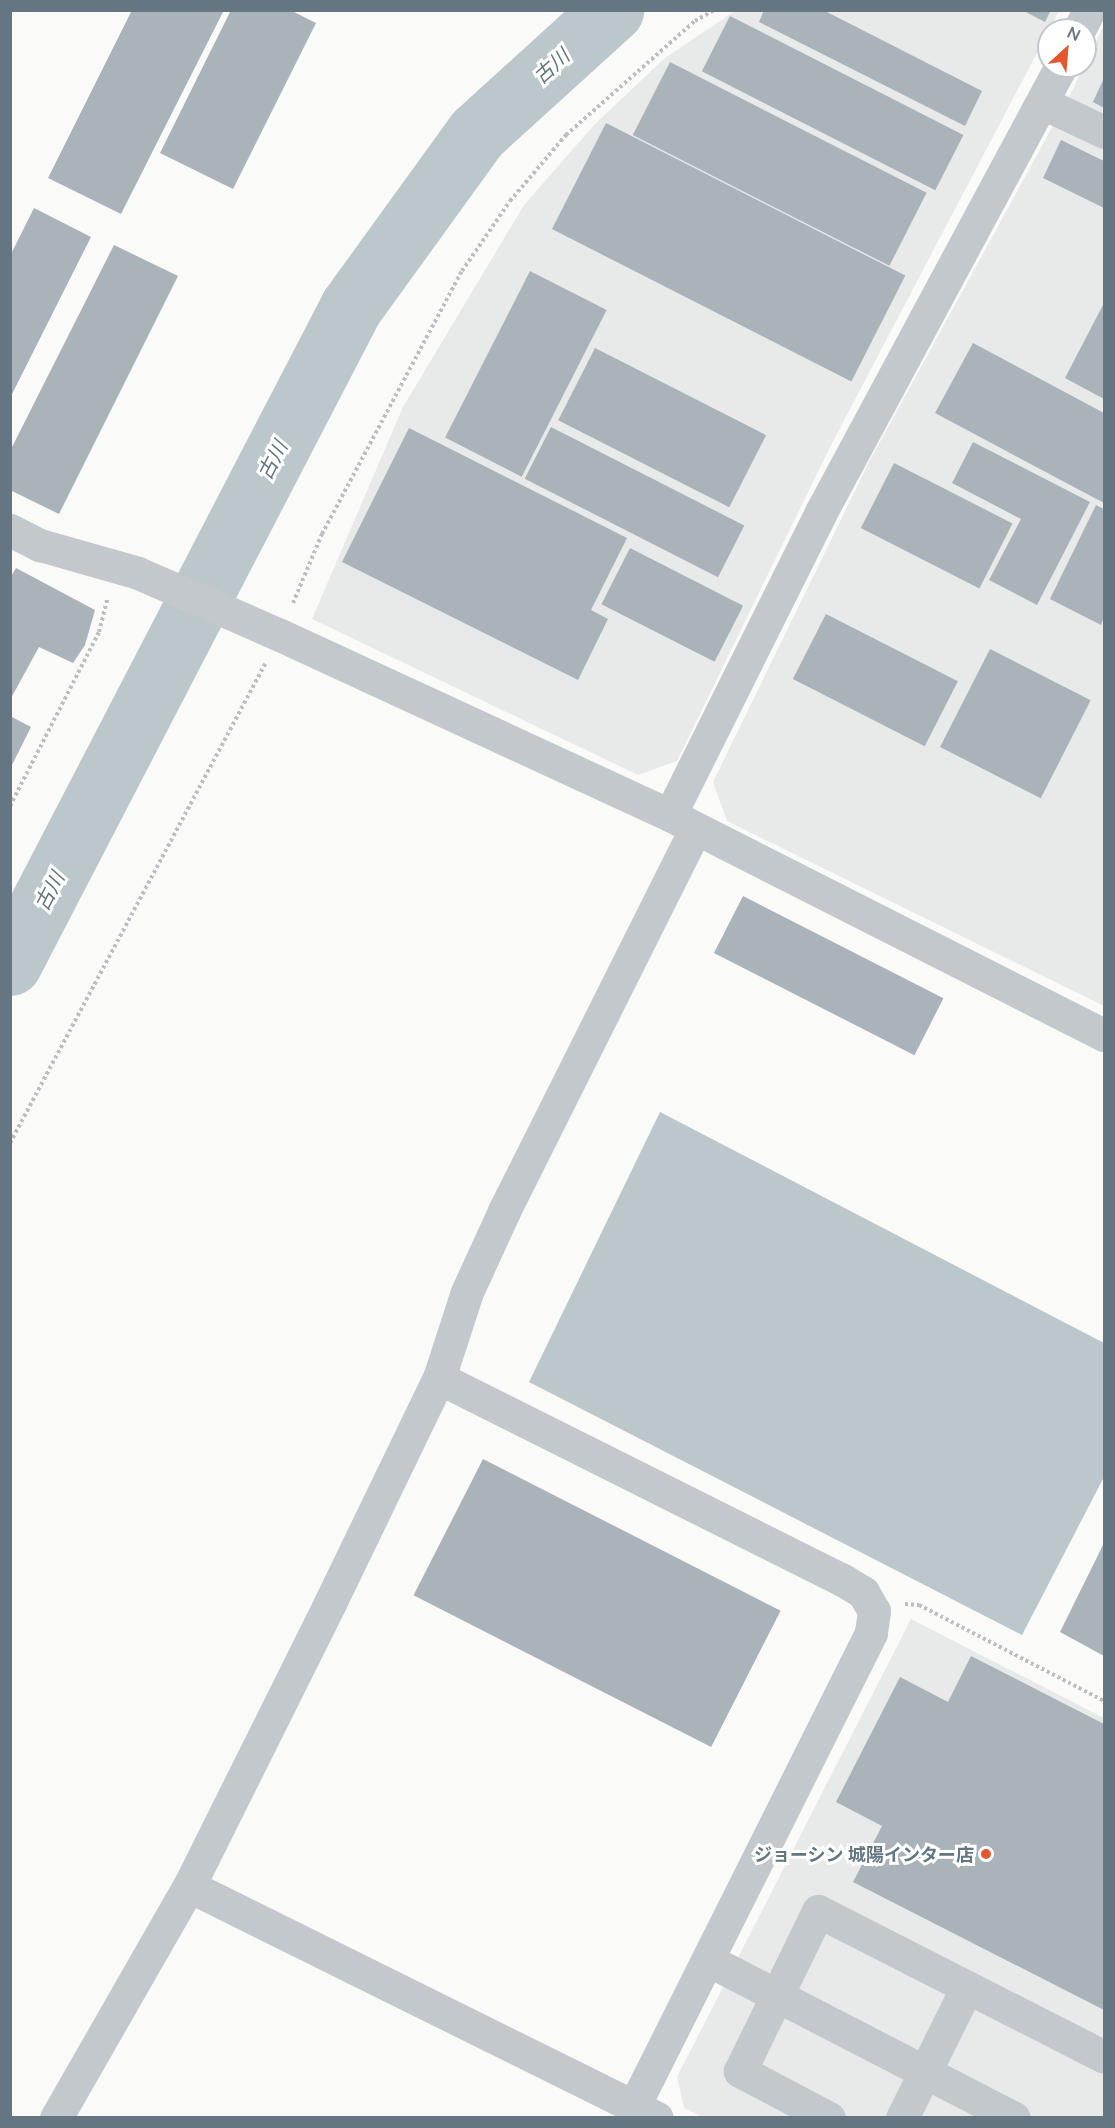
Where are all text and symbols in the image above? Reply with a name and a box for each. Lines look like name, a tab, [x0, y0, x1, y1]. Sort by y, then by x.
north arrow	[1037, 18, 1097, 78]
text: N	[1065, 22, 1084, 44]
water label: 古川	[528, 44, 574, 88]
water label: 古川	[252, 437, 292, 483]
water label: 古川	[29, 868, 69, 914]
place label: ジョーシン 城陽インター店	[754, 1843, 974, 1865]
marker: ジョーシン 城陽インター店	[979, 1847, 993, 1861]

